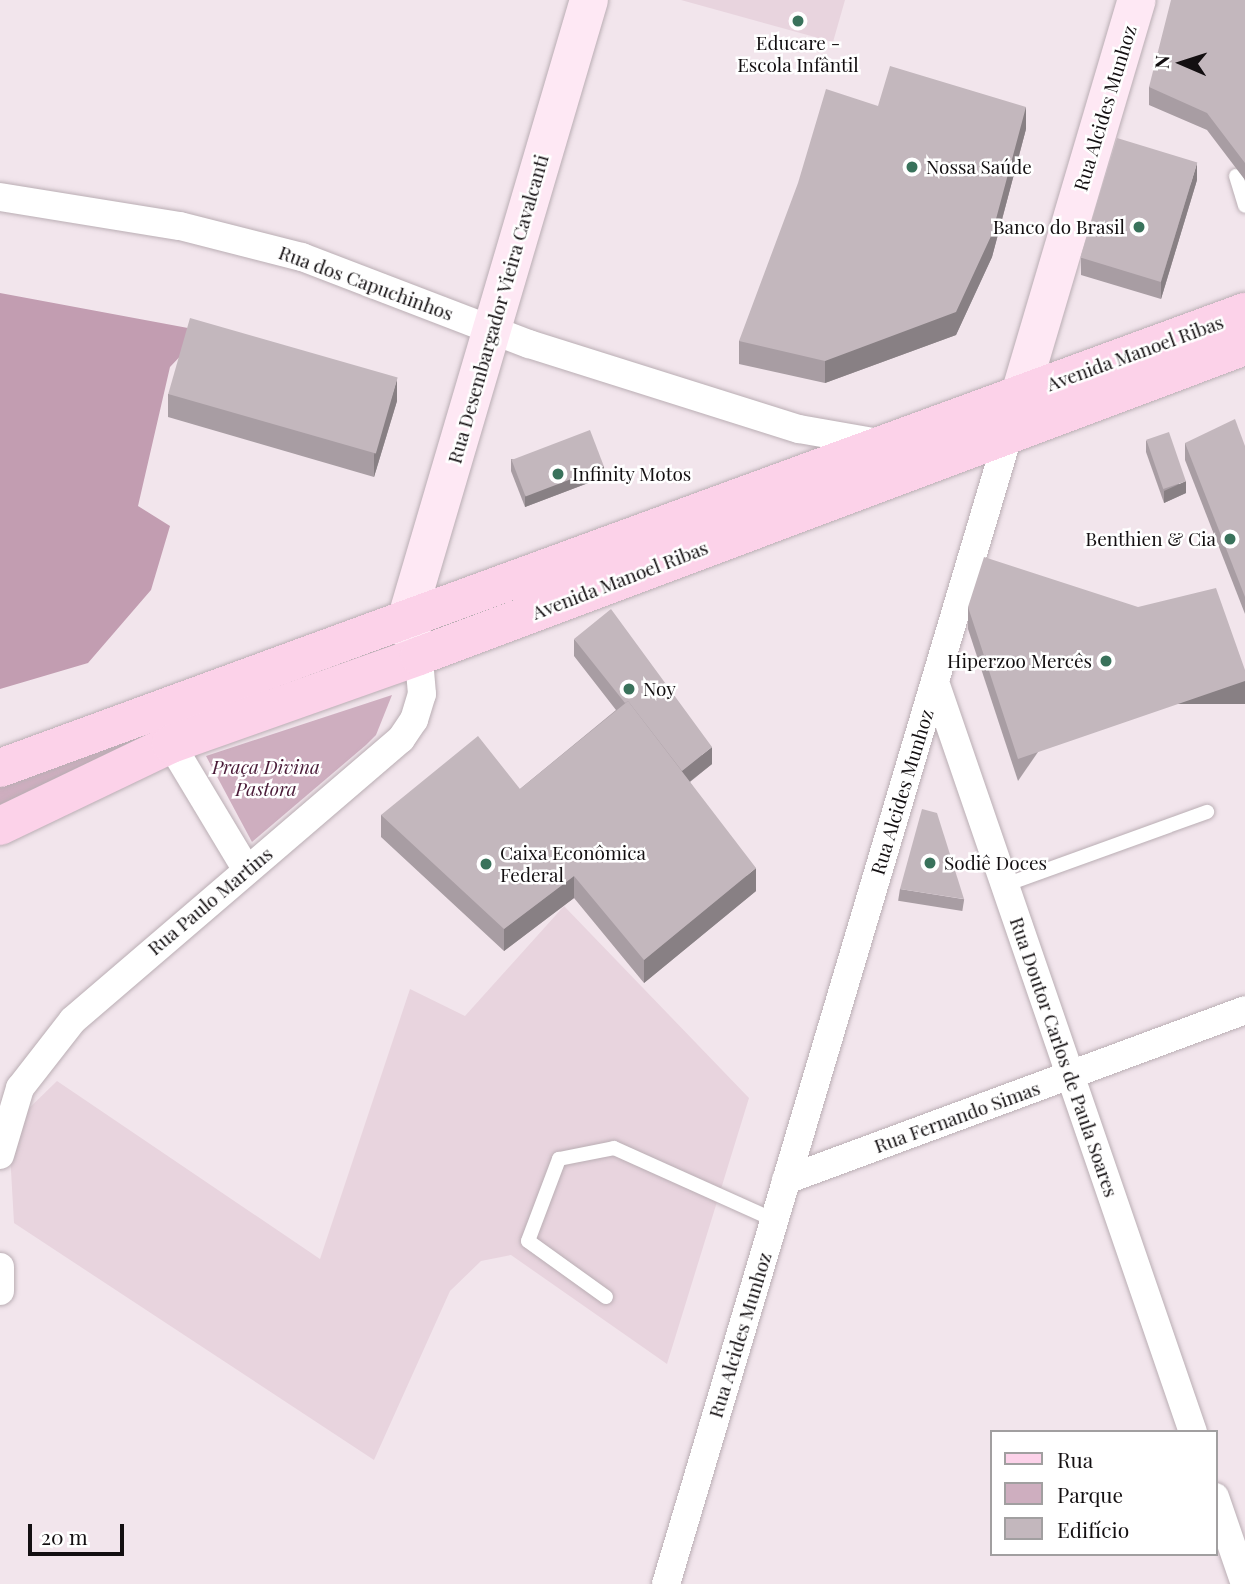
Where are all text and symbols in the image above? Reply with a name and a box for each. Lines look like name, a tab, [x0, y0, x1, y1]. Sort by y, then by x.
marker: Educare - Escola Infântil	[790, 13, 806, 29]
street label: Rua Alcides Munhoz	[1069, 22, 1141, 194]
north arrow	[1147, 28, 1217, 98]
place label: Educare - Escola Infântil	[737, 32, 859, 76]
text: N	[1148, 54, 1174, 69]
street label: Rua Desembargador Vieira Cavalcanti	[443, 151, 553, 467]
place label: Nossa Saúde	[926, 156, 1032, 178]
marker: Nossa Saúde	[904, 159, 920, 175]
place label: Banco do Brasil	[993, 216, 1125, 238]
marker: Banco do Brasil	[1131, 219, 1147, 235]
street label: Rua dos Capuchinhos	[276, 241, 456, 325]
street label: Avenida Manoel Ribas	[1043, 310, 1227, 396]
place label: Infinity Motos	[572, 463, 692, 485]
marker: Infinity Motos	[550, 466, 566, 482]
place label: Benthien & Cia	[1085, 528, 1216, 550]
marker: Benthien & Cia	[1222, 531, 1238, 547]
street label: Avenida Manoel Ribas	[529, 536, 711, 624]
place label: Hiperzoo Mercês	[947, 650, 1092, 672]
marker: Hiperzoo Mercês	[1098, 653, 1114, 669]
place label: Noy	[643, 678, 676, 700]
marker: Noy	[621, 681, 637, 697]
street label: Rua Alcides Munhoz	[866, 706, 938, 878]
park label: Praça Divina Pastora	[212, 756, 320, 800]
street label: Rua Paulo Martins	[143, 842, 277, 960]
place label: Caixa Econômica Federal	[500, 842, 646, 886]
place label: Sodiê Doces	[944, 852, 1047, 874]
marker: Sodiê Doces	[922, 855, 938, 871]
marker: Caixa Econômica Federal	[478, 856, 494, 872]
street label: Rua Doutor Carlos de Paula Soares	[1005, 914, 1123, 1200]
street label: Rua Fernando Simas	[871, 1076, 1043, 1158]
street label: Rua Alcides Munhoz	[704, 1249, 776, 1421]
legend	[990, 1430, 1217, 1556]
text: Rua	[1057, 1445, 1093, 1473]
text: Parque	[1057, 1480, 1123, 1508]
scale bar	[32, 1510, 128, 1554]
text: Edifício	[1057, 1515, 1129, 1543]
text: 20 m	[41, 1522, 88, 1550]

